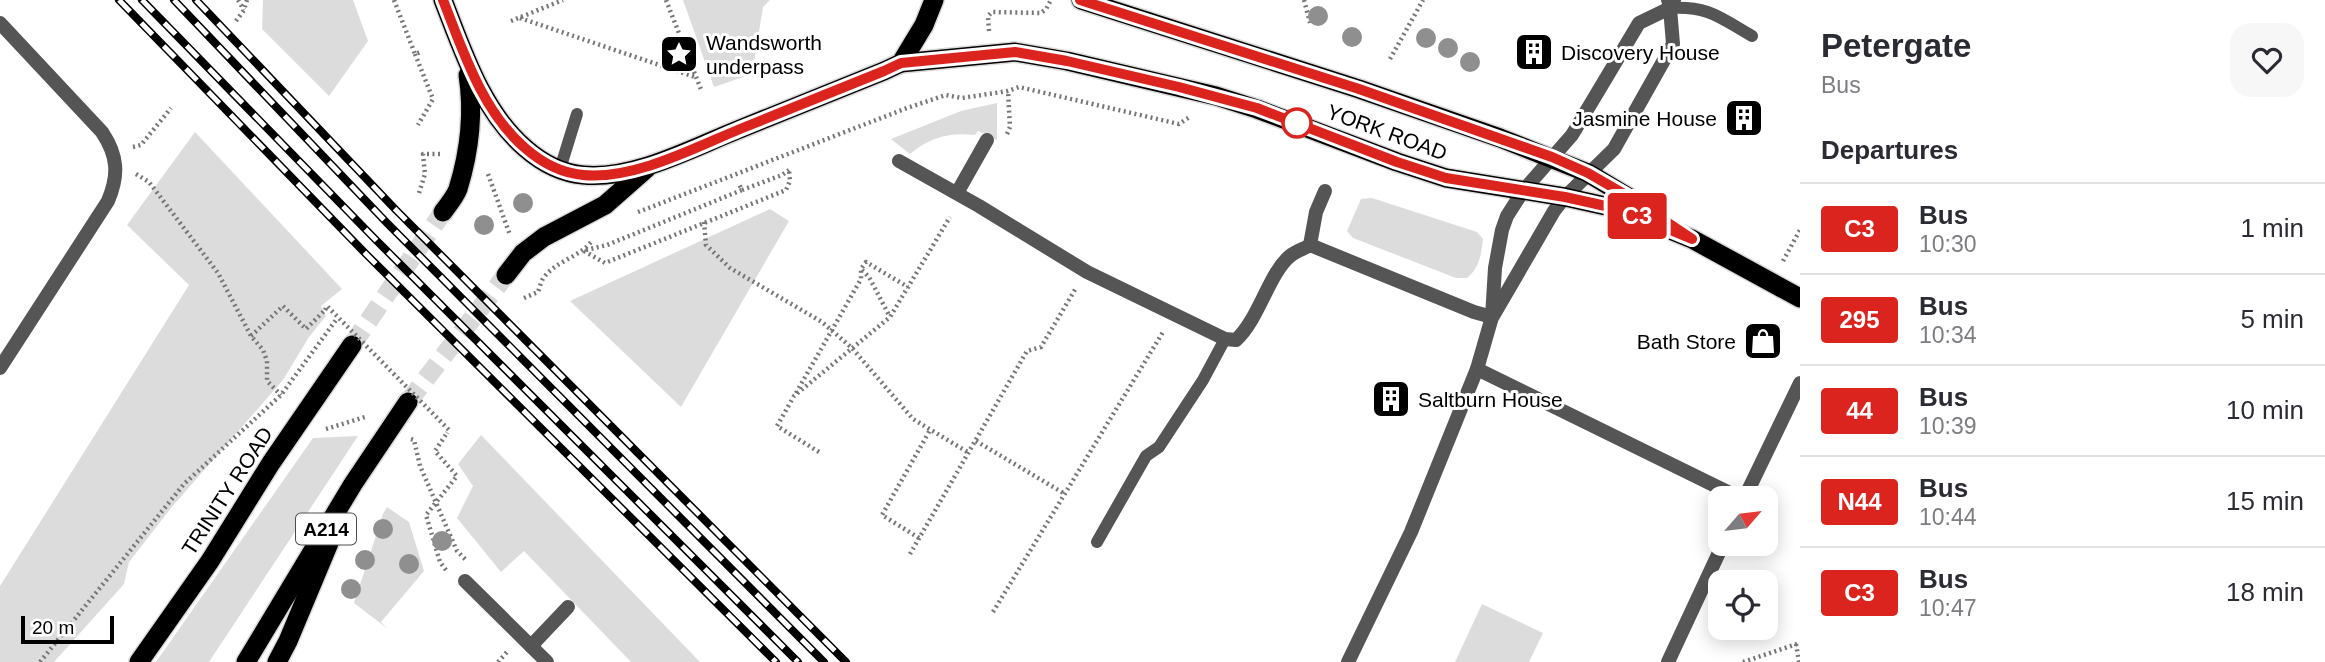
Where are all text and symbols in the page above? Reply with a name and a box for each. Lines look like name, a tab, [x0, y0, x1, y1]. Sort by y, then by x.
button: heart	[2230, 23, 2304, 97]
text: Petergate	[1821, 27, 1971, 64]
place label: Wandsworth underpass	[706, 31, 822, 78]
building icon: Discovery House	[1513, 31, 1555, 73]
place icon: Wandsworth underpass	[658, 33, 700, 75]
place label: Discovery House	[1561, 41, 1720, 64]
text: Bus	[1821, 72, 1861, 98]
building icon: Jasmine House	[1723, 97, 1765, 139]
street label: YORK ROAD	[1324, 100, 1450, 164]
place label: Jasmine House	[1572, 107, 1717, 130]
unlabelled marker	[1282, 108, 1312, 138]
text: Departures	[1821, 135, 1958, 165]
line badge: C3	[1606, 193, 1668, 239]
text: Bus	[1919, 200, 1968, 230]
text: C3	[1622, 202, 1652, 229]
text: 1 min	[2240, 213, 2304, 243]
text: C3	[1844, 215, 1875, 242]
text: 10:30	[1919, 231, 1977, 257]
text: Bus	[1919, 291, 1968, 321]
text: 5 min	[2240, 304, 2304, 334]
text: 295	[1839, 306, 1880, 333]
shop icon: Bath Store	[1742, 320, 1784, 362]
text: 10:34	[1919, 322, 1977, 348]
place label: Bath Store	[1637, 330, 1736, 353]
building icon: Saltburn House	[1370, 378, 1412, 420]
text: Bus	[1919, 382, 1968, 412]
place label: Saltburn House	[1418, 388, 1563, 411]
text: 10 min	[2226, 395, 2304, 425]
text: 44	[1846, 397, 1873, 424]
text: 10:39	[1919, 413, 1977, 439]
street label: TRINITY ROAD	[177, 423, 277, 559]
text: Bus	[1919, 473, 1968, 503]
north arrow	[1708, 486, 1778, 556]
map controls	[1708, 486, 1778, 640]
text: 15 min	[2226, 486, 2304, 516]
text: N44	[1837, 488, 1882, 515]
text: 10:44	[1919, 504, 1977, 530]
road number: A214	[296, 514, 356, 544]
text: Bus	[1919, 564, 1968, 594]
button: locate	[1708, 570, 1778, 640]
text: 18 min	[2226, 577, 2304, 607]
text: C3	[1844, 579, 1875, 606]
text: 10:47	[1919, 595, 1977, 621]
scale bar	[21, 613, 114, 645]
text: 20 m	[32, 617, 74, 638]

